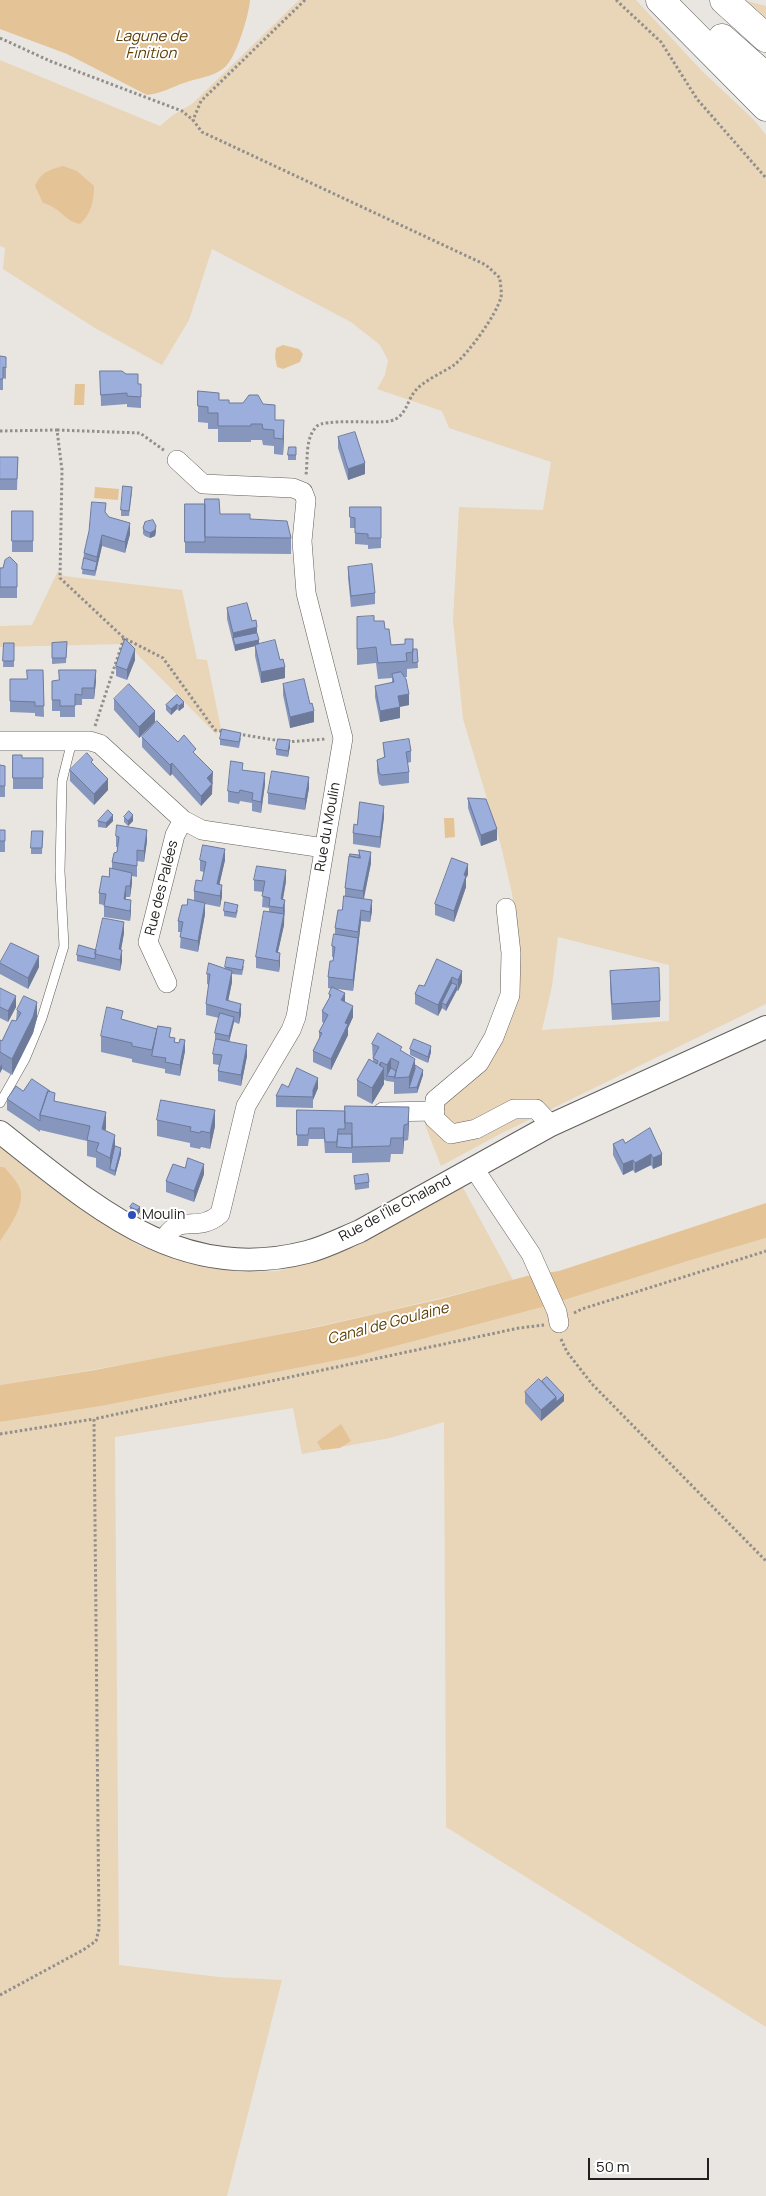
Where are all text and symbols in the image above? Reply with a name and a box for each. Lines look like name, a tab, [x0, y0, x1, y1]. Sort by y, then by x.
water label: Lagune de Finition	[115, 28, 187, 63]
street label: Rue du Moulin	[312, 781, 344, 873]
street label: Rue des Palées	[142, 839, 182, 937]
street label: Rue de l'Île Chaland	[336, 1172, 454, 1246]
place label: Moulin	[142, 1207, 185, 1223]
marker: Moulin	[126, 1209, 138, 1221]
water label: Canal de Goulaine	[325, 1299, 451, 1349]
scale bar	[591, 2148, 712, 2180]
text: 50 m	[596, 2156, 630, 2177]

